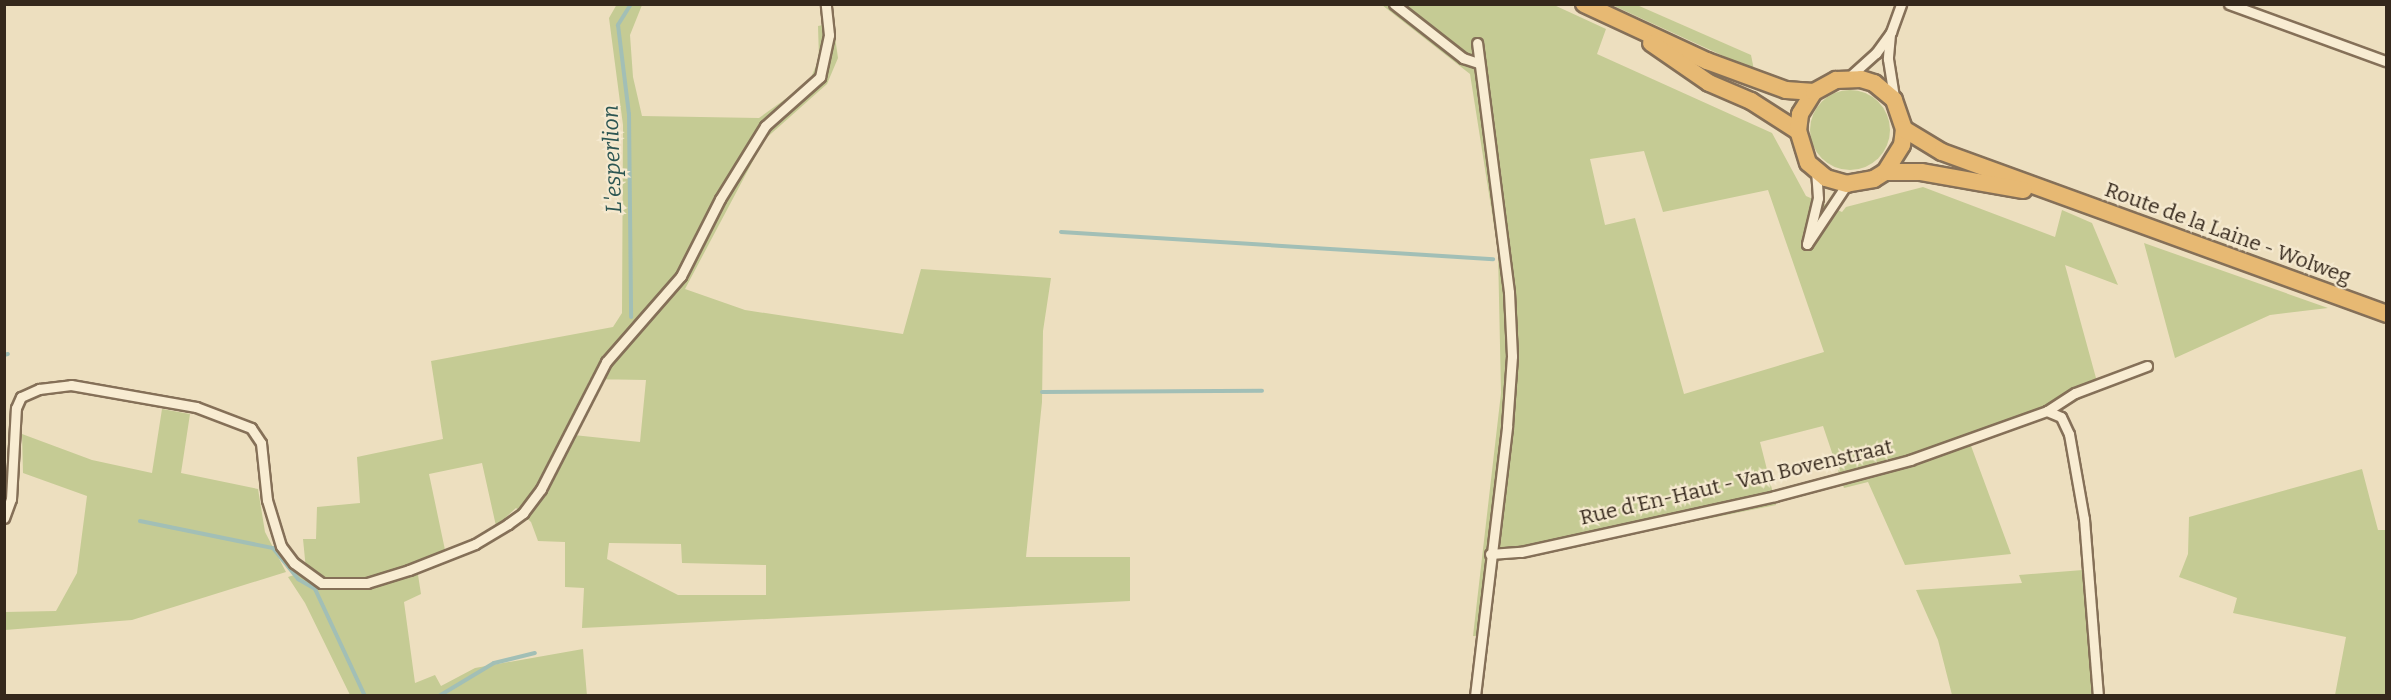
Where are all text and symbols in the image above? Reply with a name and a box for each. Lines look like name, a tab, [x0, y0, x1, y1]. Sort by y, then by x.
water label: L'esperlion	[597, 104, 627, 214]
street label: Route de la Laine - Wolweg	[2101, 177, 2355, 289]
street label: Rue d'En-Haut - Van Bovenstraat	[1577, 434, 1895, 530]

